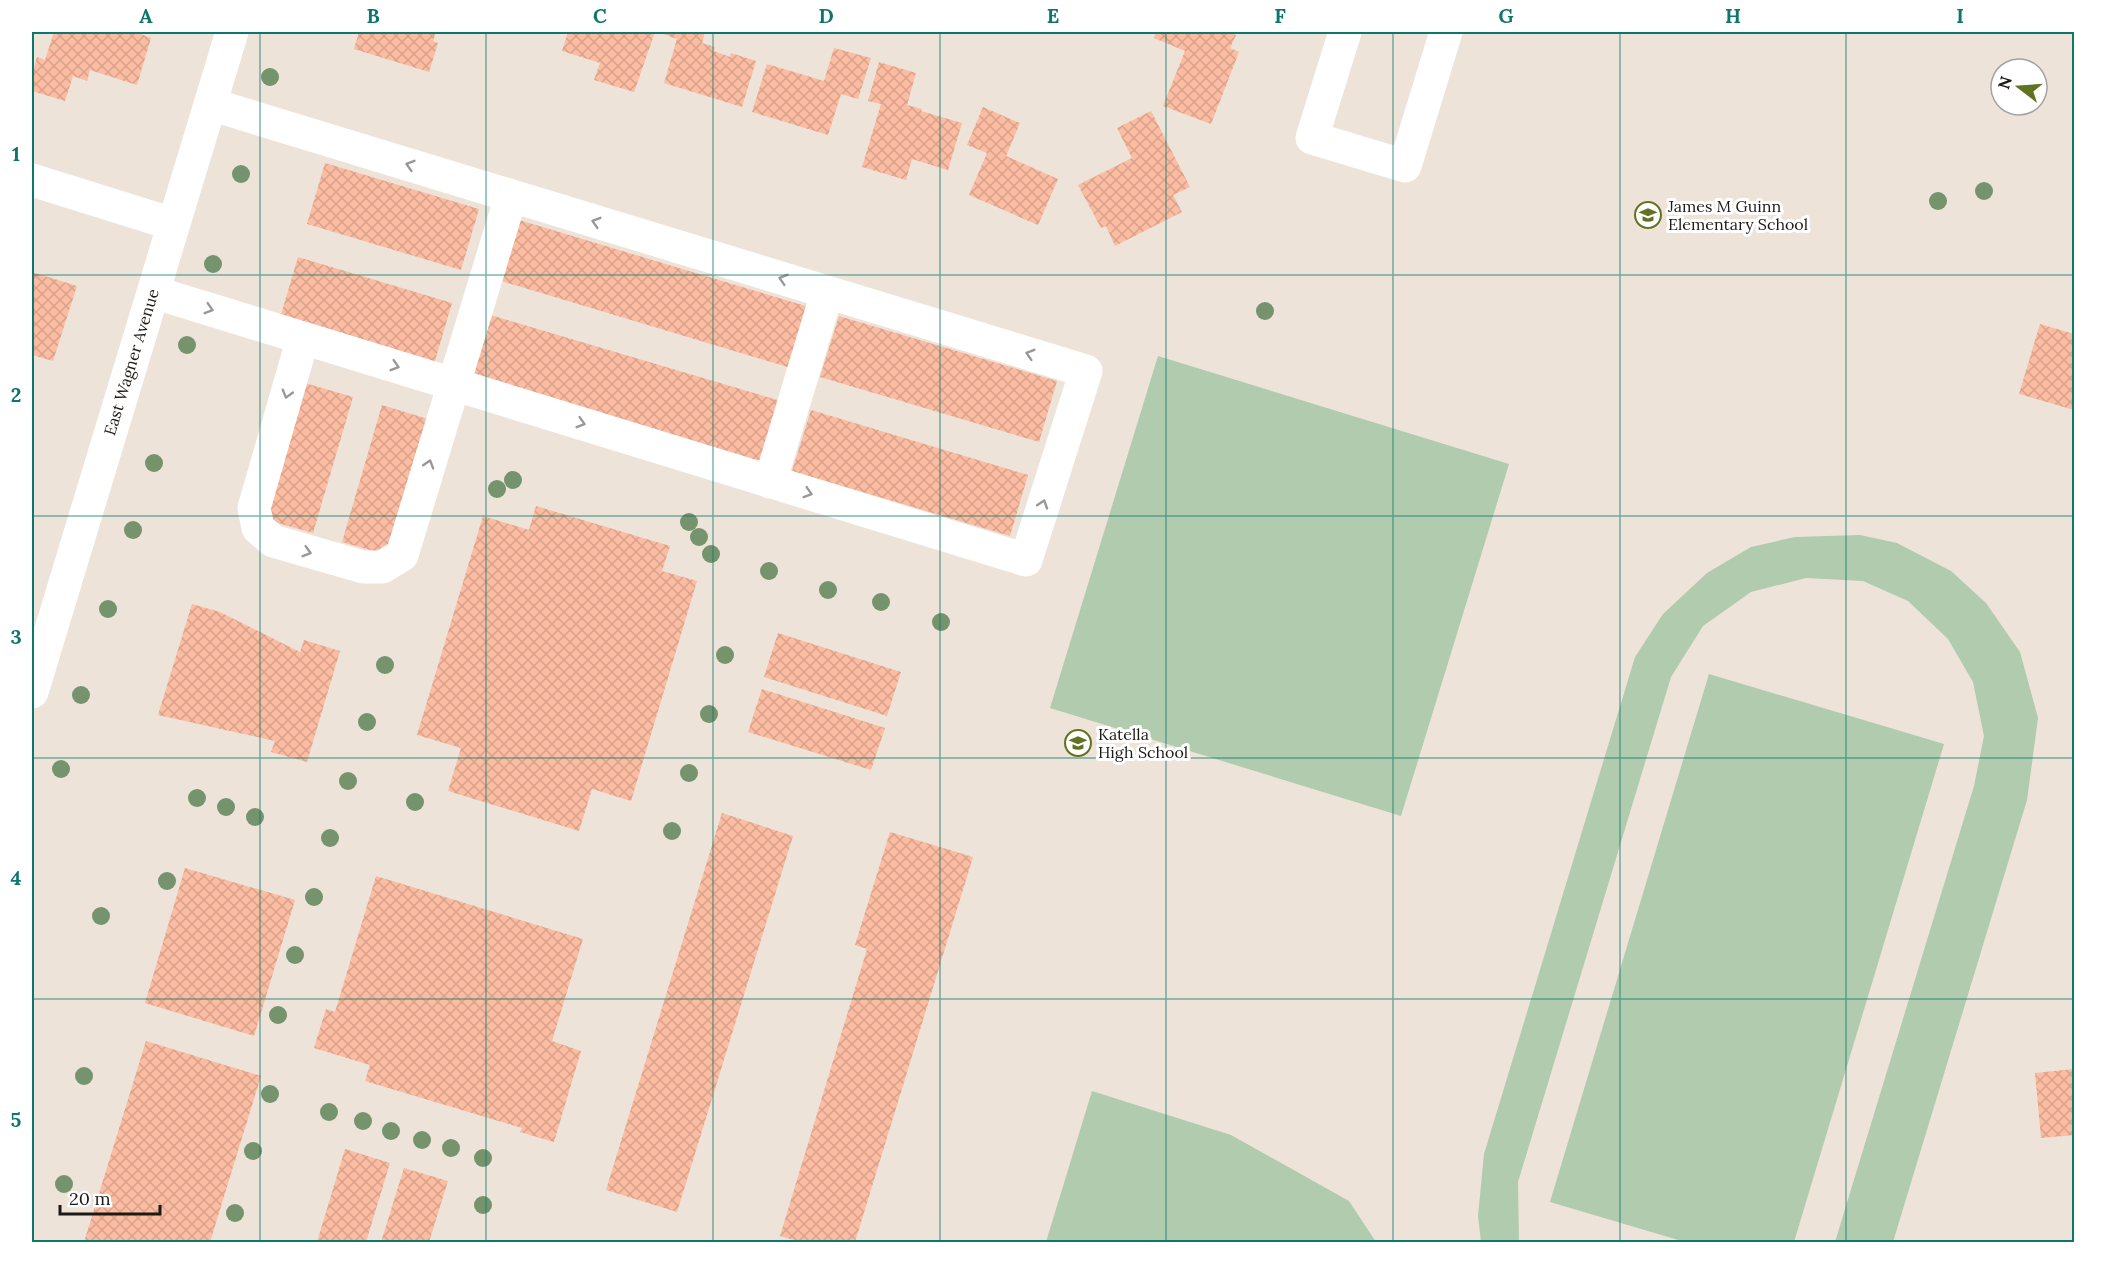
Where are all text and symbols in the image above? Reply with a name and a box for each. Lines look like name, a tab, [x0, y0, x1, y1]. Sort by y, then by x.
text: A	[139, 3, 153, 28]
text: B	[366, 3, 380, 28]
text: C	[593, 3, 607, 28]
text: D	[818, 3, 834, 28]
text: E	[1047, 3, 1059, 28]
text: F	[1274, 3, 1286, 28]
text: G	[1498, 3, 1514, 28]
text: H	[1725, 3, 1741, 28]
text: I	[1956, 3, 1964, 28]
north arrow	[1989, 57, 2049, 117]
text: N	[1993, 74, 2016, 91]
text: 1	[12, 141, 20, 166]
one-way arrow	[405, 160, 416, 172]
place label: James M Guinn Elementary School	[1667, 196, 1808, 234]
school or university icon: James M Guinn Elementary School	[1633, 200, 1663, 230]
one-way arrow	[591, 217, 602, 229]
one-way arrow	[778, 274, 789, 286]
street label: East Wagner Avenue	[99, 286, 163, 438]
one-way arrow	[203, 302, 214, 314]
one-way arrow	[1025, 349, 1036, 361]
one-way arrow	[389, 359, 400, 371]
text: 2	[11, 382, 21, 407]
one-way arrow	[282, 388, 294, 399]
one-way arrow	[575, 416, 586, 429]
one-way arrow	[422, 459, 434, 470]
one-way arrow	[802, 486, 813, 498]
one-way arrow	[1036, 499, 1048, 510]
one-way arrow	[301, 545, 312, 557]
text: 3	[10, 624, 22, 649]
place label: Katella High School	[1098, 724, 1188, 762]
school or university icon: Katella High School	[1063, 728, 1093, 758]
text: 4	[11, 865, 22, 890]
text: 5	[11, 1107, 22, 1132]
scale bar	[60, 1178, 160, 1216]
text: 20 m	[69, 1187, 111, 1210]

